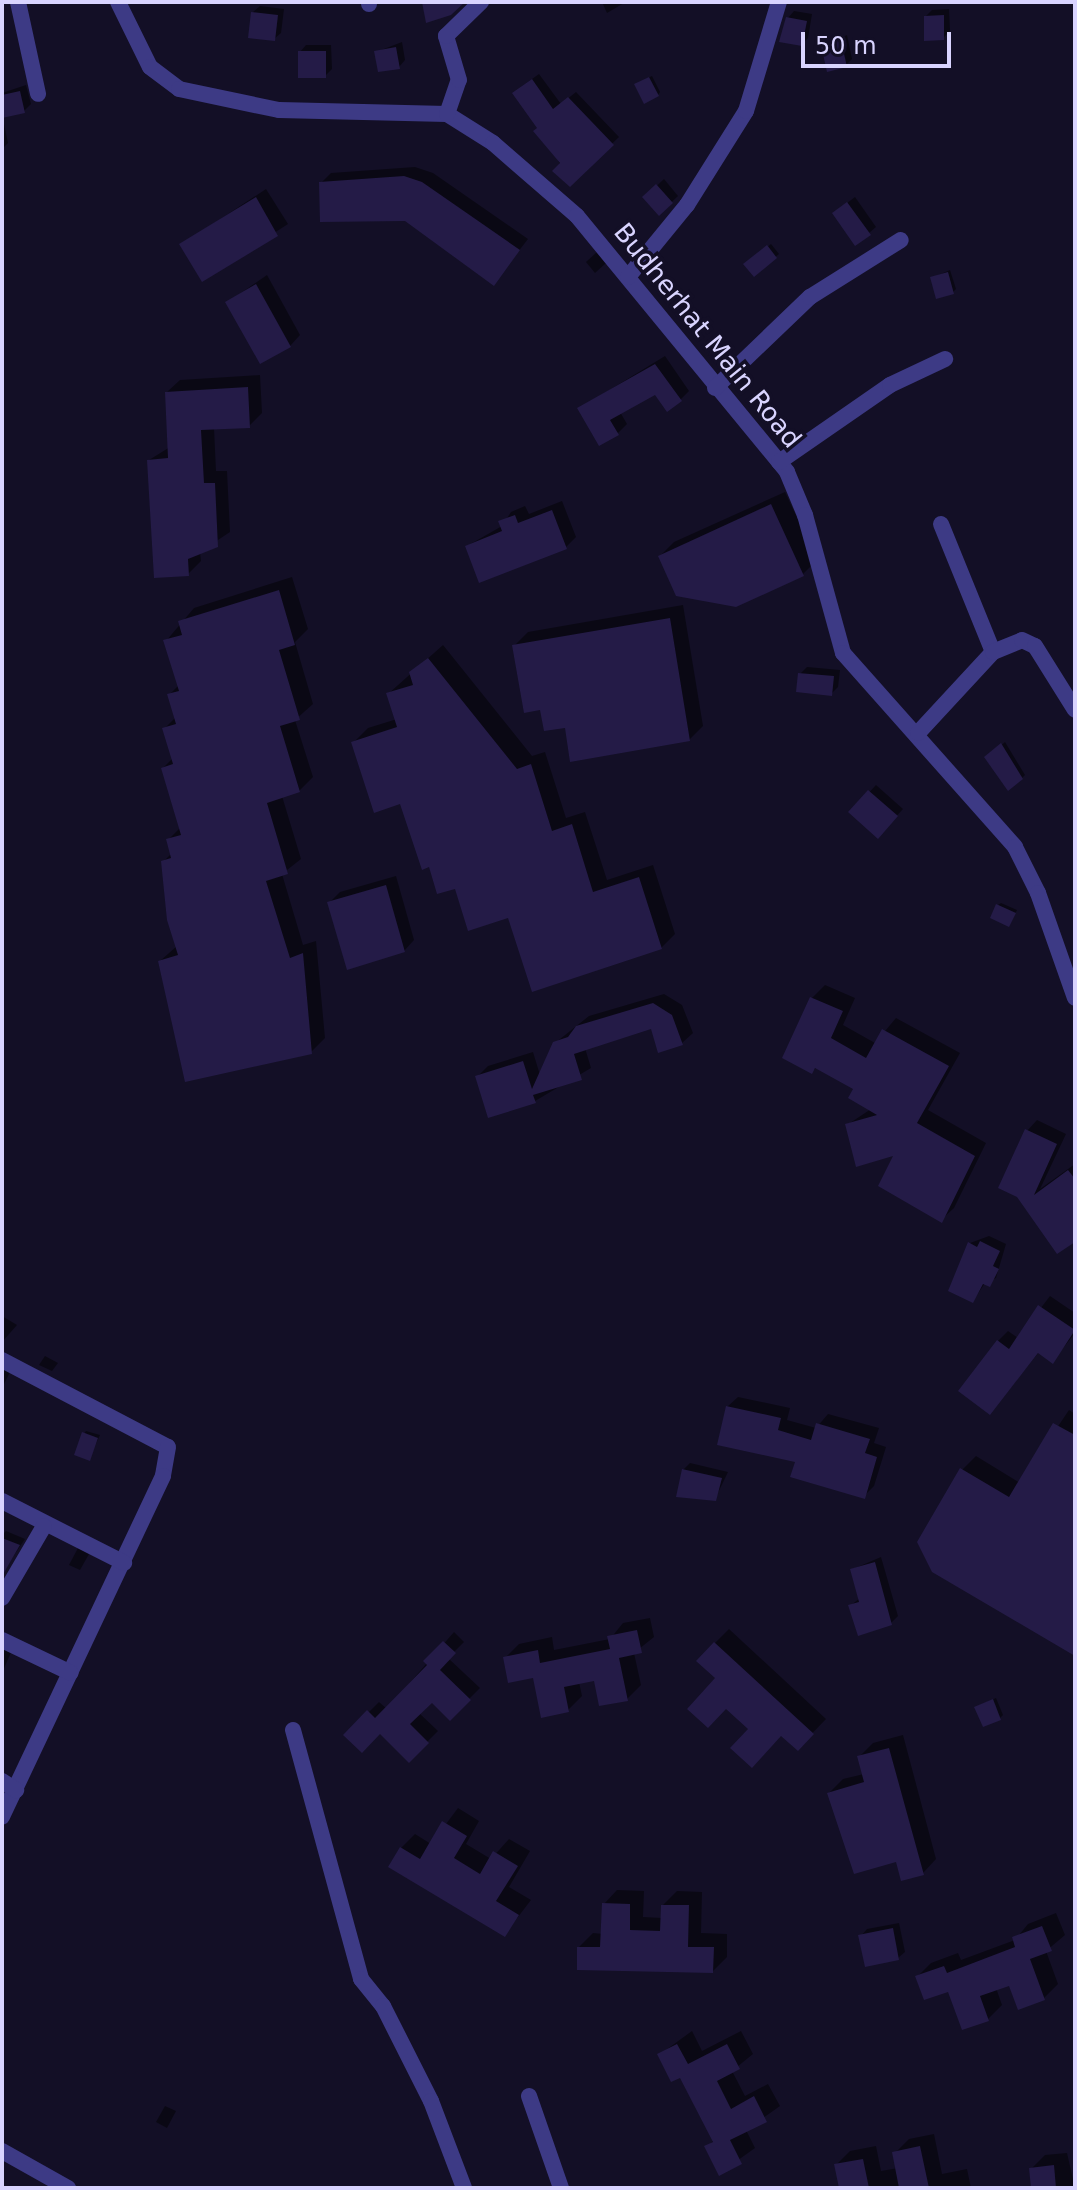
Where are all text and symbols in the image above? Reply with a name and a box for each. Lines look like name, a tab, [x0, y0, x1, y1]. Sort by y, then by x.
scale bar	[805, 16, 955, 66]
text: 50 m	[815, 32, 877, 60]
street label: Budherhat Main Road	[607, 217, 807, 455]

